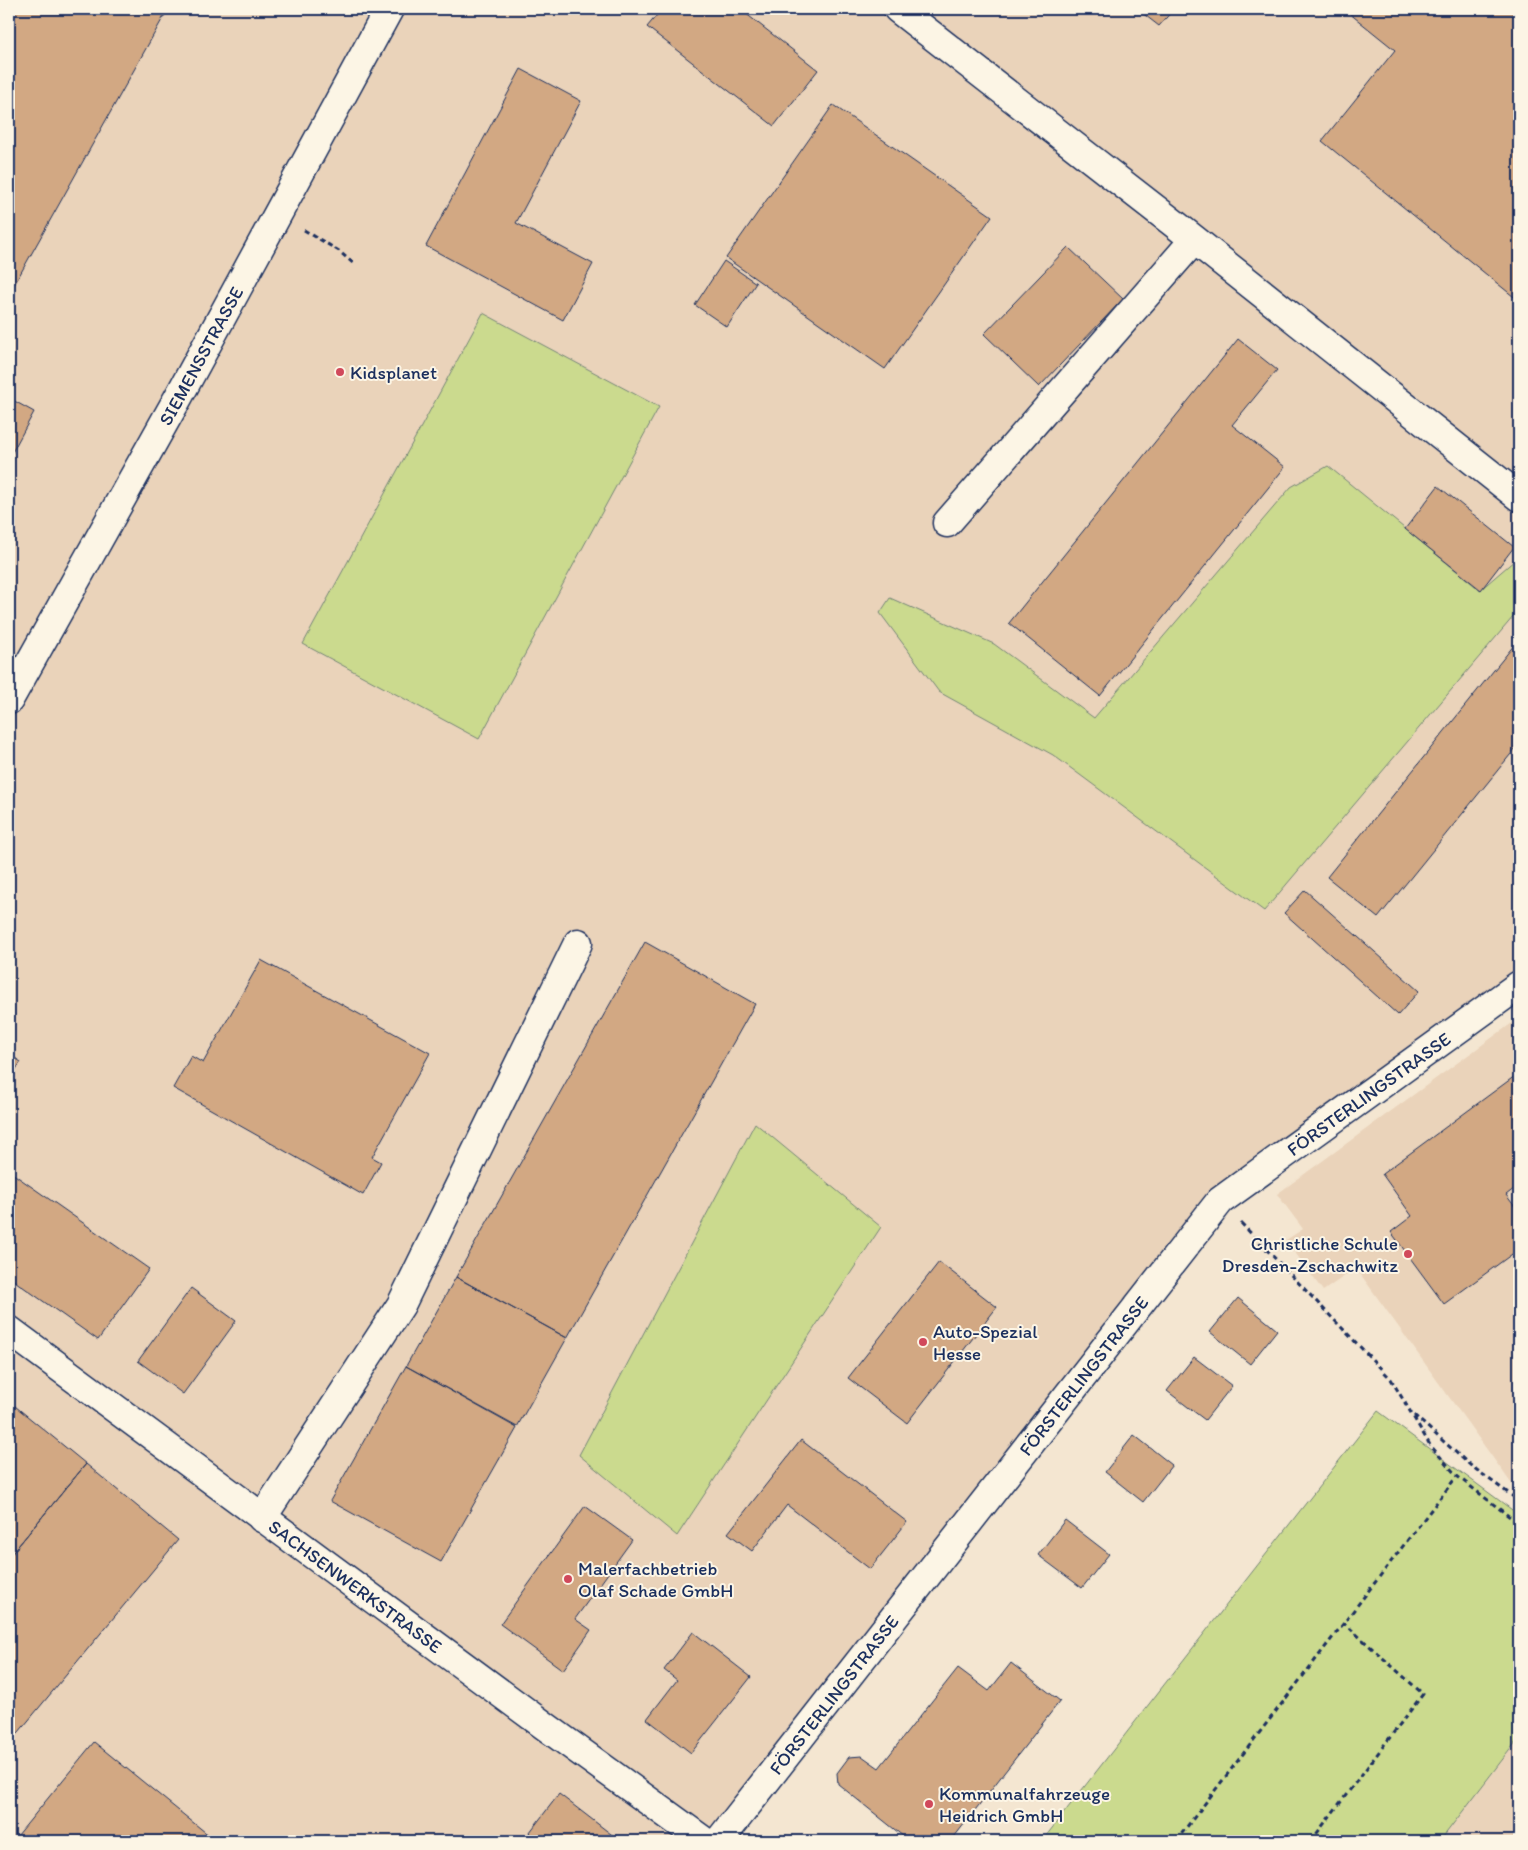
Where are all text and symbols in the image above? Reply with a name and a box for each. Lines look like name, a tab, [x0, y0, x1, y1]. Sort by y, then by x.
street label: SIEMENSSTRASSE	[154, 282, 248, 430]
place label: Kidsplanet	[350, 361, 437, 384]
marker: Kidsplanet	[334, 366, 346, 378]
street label: FÖRSTERLINGSTRASSE	[1282, 1027, 1455, 1161]
place label: Christliche Schule Dresden-Zschachwitz	[1222, 1232, 1398, 1277]
marker: Christliche Schule Dresden-Zschachwitz	[1402, 1248, 1414, 1260]
street label: FÖRSTERLINGSTRASSE	[1014, 1291, 1153, 1460]
place label: Auto-Spezial Hesse	[933, 1320, 1038, 1365]
marker: Auto-Spezial Hesse	[917, 1336, 929, 1348]
street label: SACHSENWERKSTRASSE	[264, 1515, 447, 1658]
place label: Malerfachbetrieb Olaf Schade GmbH	[578, 1557, 733, 1602]
marker: Malerfachbetrieb Olaf Schade GmbH	[562, 1573, 574, 1585]
street label: FÖRSTERLINGSTRASSE	[764, 1610, 904, 1779]
place label: Kommunalfahrzeuge Heidrich GmbH	[939, 1782, 1110, 1827]
marker: Kommunalfahrzeuge Heidrich GmbH	[923, 1798, 935, 1810]

